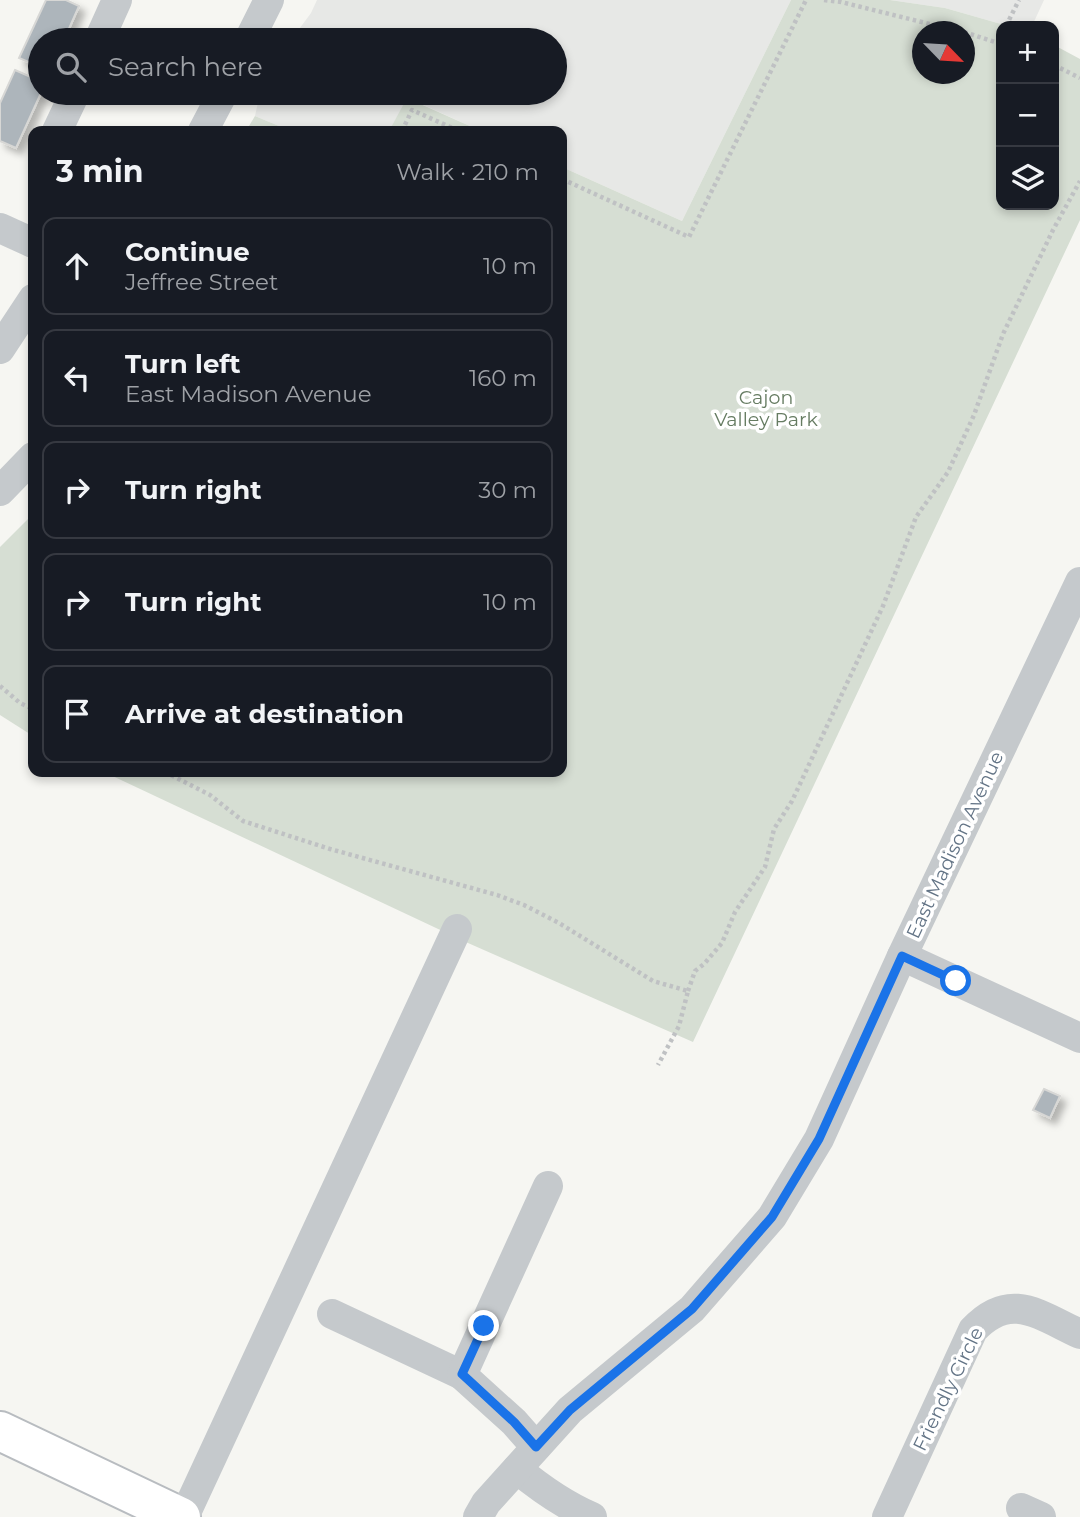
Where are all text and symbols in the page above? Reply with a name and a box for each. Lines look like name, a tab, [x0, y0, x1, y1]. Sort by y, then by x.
north arrow	[912, 21, 975, 84]
map controls	[996, 21, 1059, 210]
button: +	[996, 21, 1059, 84]
search box	[28, 28, 567, 105]
icon: search	[52, 48, 90, 86]
text: Search here	[108, 51, 263, 83]
button: −	[996, 84, 1059, 147]
button: layers	[996, 147, 1059, 210]
text: 3 min	[56, 153, 143, 190]
text: Walk · 210 m	[396, 158, 539, 186]
text: Continue	[125, 236, 250, 268]
icon: ahead	[58, 247, 96, 285]
text: 10 m	[483, 252, 537, 280]
text: Jeffree Street	[125, 268, 278, 296]
text: Turn left	[125, 348, 241, 380]
icon: left	[58, 359, 96, 397]
text: 160 m	[469, 364, 537, 392]
text: East Madison Avenue	[125, 380, 372, 408]
park label: Cajon Valley Park	[714, 386, 818, 431]
icon: right	[58, 471, 96, 509]
text: Turn right	[125, 474, 261, 506]
text: 30 m	[478, 476, 537, 504]
icon: right	[58, 583, 96, 621]
text: Turn right	[125, 586, 261, 618]
text: 10 m	[483, 588, 537, 616]
icon: arrive	[58, 695, 96, 733]
text: Arrive at destination	[125, 698, 404, 730]
street label: East Madison Avenue	[902, 748, 1008, 942]
route start	[940, 965, 971, 996]
route end	[468, 1310, 499, 1341]
street label: Friendly Circle	[908, 1323, 988, 1455]

